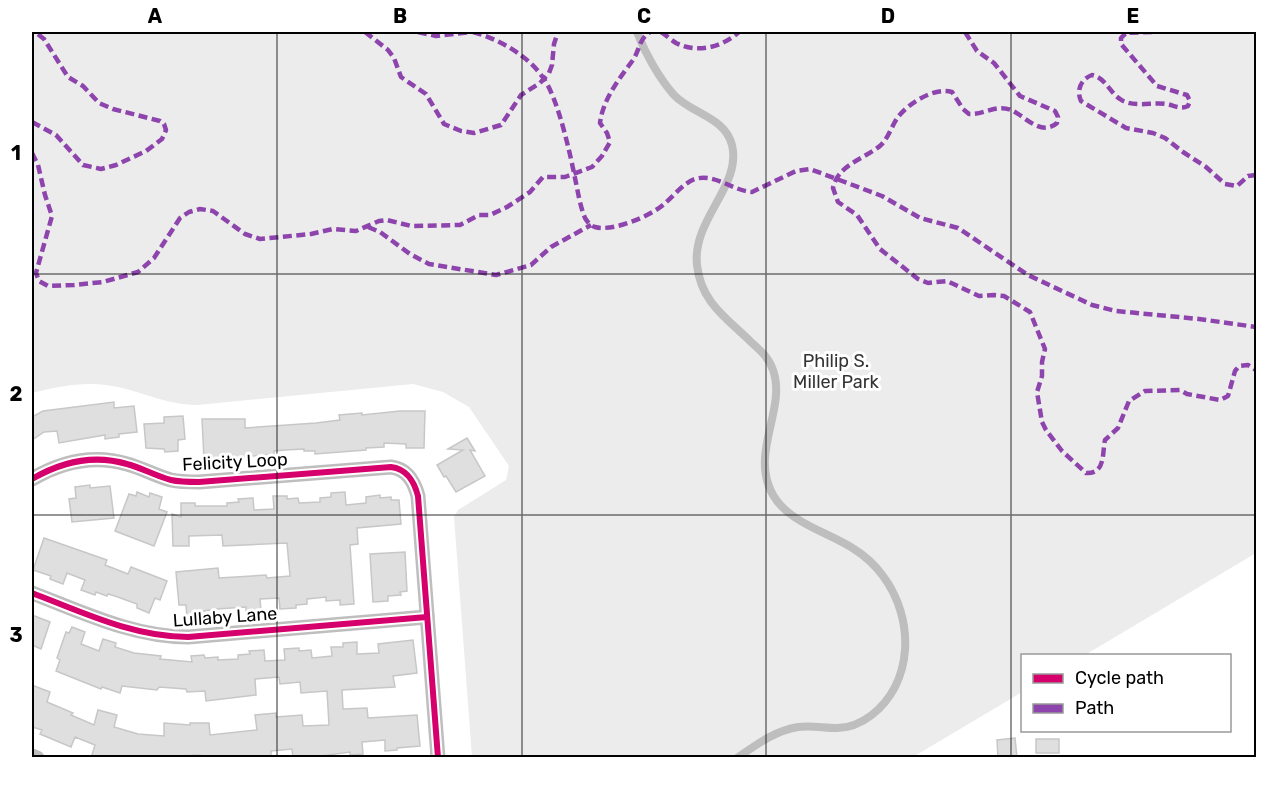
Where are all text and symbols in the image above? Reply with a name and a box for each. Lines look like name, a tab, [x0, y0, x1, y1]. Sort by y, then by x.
text: A	[148, 4, 163, 28]
text: B	[393, 4, 407, 28]
text: C	[637, 4, 651, 28]
text: D	[881, 4, 895, 28]
text: E	[1127, 4, 1139, 28]
text: 1	[11, 141, 21, 165]
park label: Philip S. Miller Park	[793, 350, 880, 393]
text: 2	[10, 382, 23, 406]
street label: Felicity Loop	[182, 448, 288, 476]
street label: Lullaby Lane	[172, 602, 278, 632]
text: 3	[9, 623, 23, 647]
legend	[1021, 654, 1231, 732]
text: Cycle path	[1075, 667, 1164, 689]
text: Path	[1075, 697, 1114, 719]

